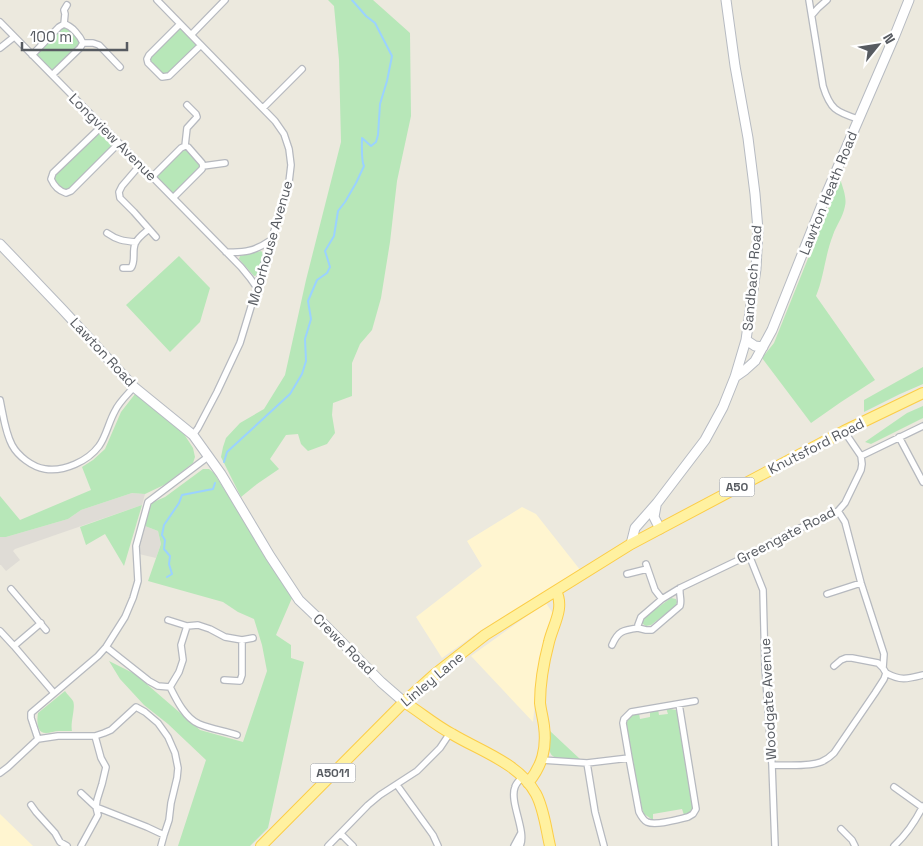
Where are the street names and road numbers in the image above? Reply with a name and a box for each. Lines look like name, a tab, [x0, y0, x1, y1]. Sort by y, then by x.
street label: Longview Avenue	[65, 89, 161, 185]
street label: Lawton Heath Road	[795, 128, 861, 258]
street label: Moorhouse Avenue	[244, 179, 296, 307]
street label: Sandbach Road	[738, 224, 766, 332]
street label: Lawton Road	[66, 314, 140, 390]
street label: Knutsford Road	[765, 414, 867, 478]
road number: A50	[720, 478, 754, 497]
street label: Greengate Road	[734, 502, 838, 568]
street label: Crewe Road	[310, 610, 378, 678]
street label: Woodgate Avenue	[756, 637, 780, 761]
street label: Linley Lane	[397, 648, 467, 710]
road number: A5011	[310, 764, 356, 782]

